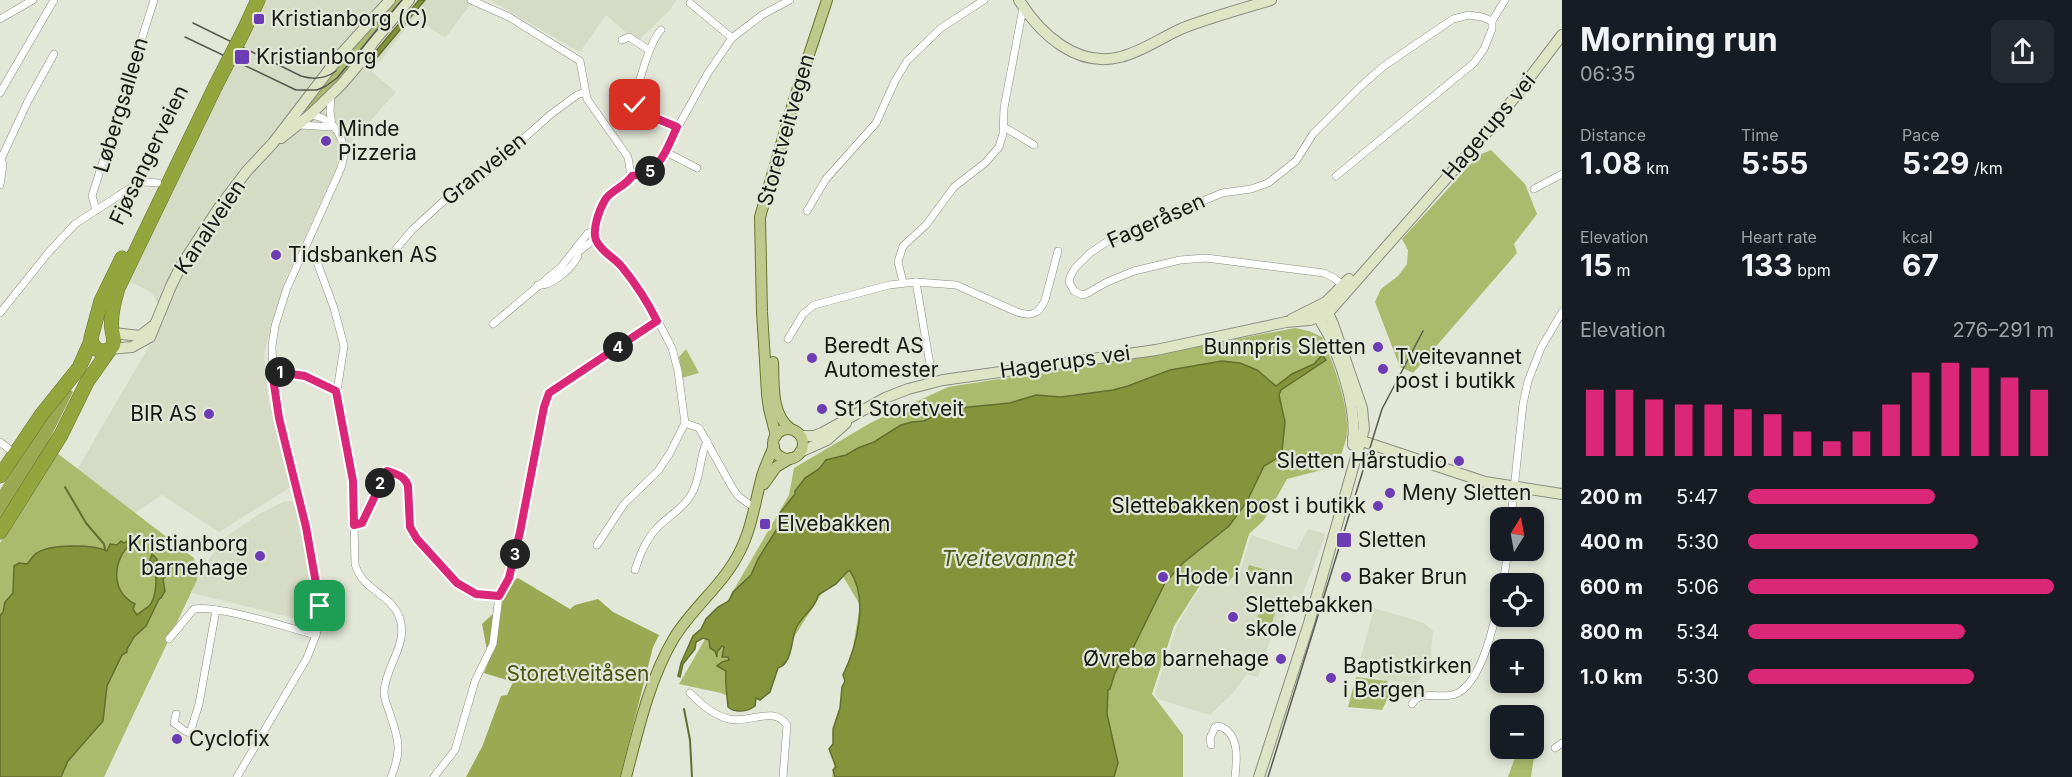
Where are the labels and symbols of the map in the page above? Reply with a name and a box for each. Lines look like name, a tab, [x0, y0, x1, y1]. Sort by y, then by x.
place label: Kristianborg (C)	[271, 6, 428, 31]
marker: Kristianborg (C)	[252, 12, 266, 26]
street label: Løbergsalleen	[88, 34, 153, 175]
place label: Kristianborg	[256, 44, 377, 69]
marker: Kristianborg	[233, 48, 251, 66]
street label: Storetveitvegen	[752, 51, 819, 209]
street label: Hagerups vei	[1437, 68, 1540, 185]
pin	[609, 79, 660, 130]
street label: Fjøsangerveien	[104, 81, 193, 229]
place label: Minde Pizzeria	[338, 116, 417, 165]
street label: Granveien	[437, 127, 531, 210]
marker: Minde Pizzeria	[319, 134, 333, 148]
pin: 5	[635, 156, 665, 186]
street label: Kanalveien	[169, 175, 250, 279]
street label: Fageråsen	[1103, 188, 1208, 253]
place label: Tidsbanken AS	[288, 242, 437, 267]
marker: Tidsbanken AS	[269, 248, 283, 262]
pin: 4	[603, 332, 633, 362]
place label: Beredt AS Automester	[824, 333, 939, 382]
place label: Bunnpris Sletten	[1203, 334, 1366, 359]
street label: Hagerups vei	[998, 340, 1132, 383]
marker: Bunnpris Sletten	[1371, 340, 1385, 354]
place label: Tveitevannet post i butikk	[1395, 344, 1522, 393]
marker: Beredt AS Automester	[805, 351, 819, 365]
pin: 1	[265, 357, 295, 387]
marker: Tveitevannet post i butikk	[1376, 362, 1390, 376]
place label: St1 Storetveit	[834, 396, 964, 421]
place label: BIR AS	[130, 401, 197, 426]
marker: St1 Storetveit	[815, 402, 829, 416]
marker: BIR AS	[202, 407, 216, 421]
place label: Sletten Hårstudio	[1276, 448, 1447, 473]
marker: Sletten Hårstudio	[1452, 454, 1466, 468]
pin: 2	[365, 468, 395, 498]
place label: Meny Sletten	[1402, 480, 1532, 505]
marker: Meny Sletten	[1383, 486, 1397, 500]
place label: Slettebakken post i butikk	[1111, 493, 1366, 518]
marker: Slettebakken post i butikk	[1371, 499, 1385, 513]
north arrow	[1490, 507, 1544, 561]
place label: Elvebakken	[777, 511, 891, 536]
marker: Elvebakken	[758, 517, 772, 531]
place label: Sletten	[1358, 527, 1426, 552]
place label: Kristianborg barnehage	[127, 531, 248, 580]
marker: Sletten	[1335, 531, 1353, 549]
pin: 3	[500, 539, 530, 569]
water label: Tveitevannet	[941, 545, 1075, 571]
marker: Kristianborg barnehage	[253, 549, 267, 563]
place label: Hode i vann	[1175, 564, 1294, 589]
place label: Baker Brun	[1358, 564, 1467, 589]
marker: Hode i vann	[1156, 570, 1170, 584]
marker: Baker Brun	[1339, 570, 1353, 584]
pin	[294, 580, 345, 631]
place label: Slettebakken skole	[1245, 592, 1373, 641]
marker: Slettebakken skole	[1226, 610, 1240, 624]
place label: Øvrebø barnehage	[1083, 646, 1269, 671]
marker: Øvrebø barnehage	[1274, 652, 1288, 666]
place label: Baptistkirken i Bergen	[1343, 653, 1472, 702]
park label: Storetveitåsen	[506, 661, 650, 686]
marker: Baptistkirken i Bergen	[1324, 671, 1338, 685]
place label: Cyclofix	[189, 726, 270, 751]
marker: Cyclofix	[170, 732, 184, 746]

